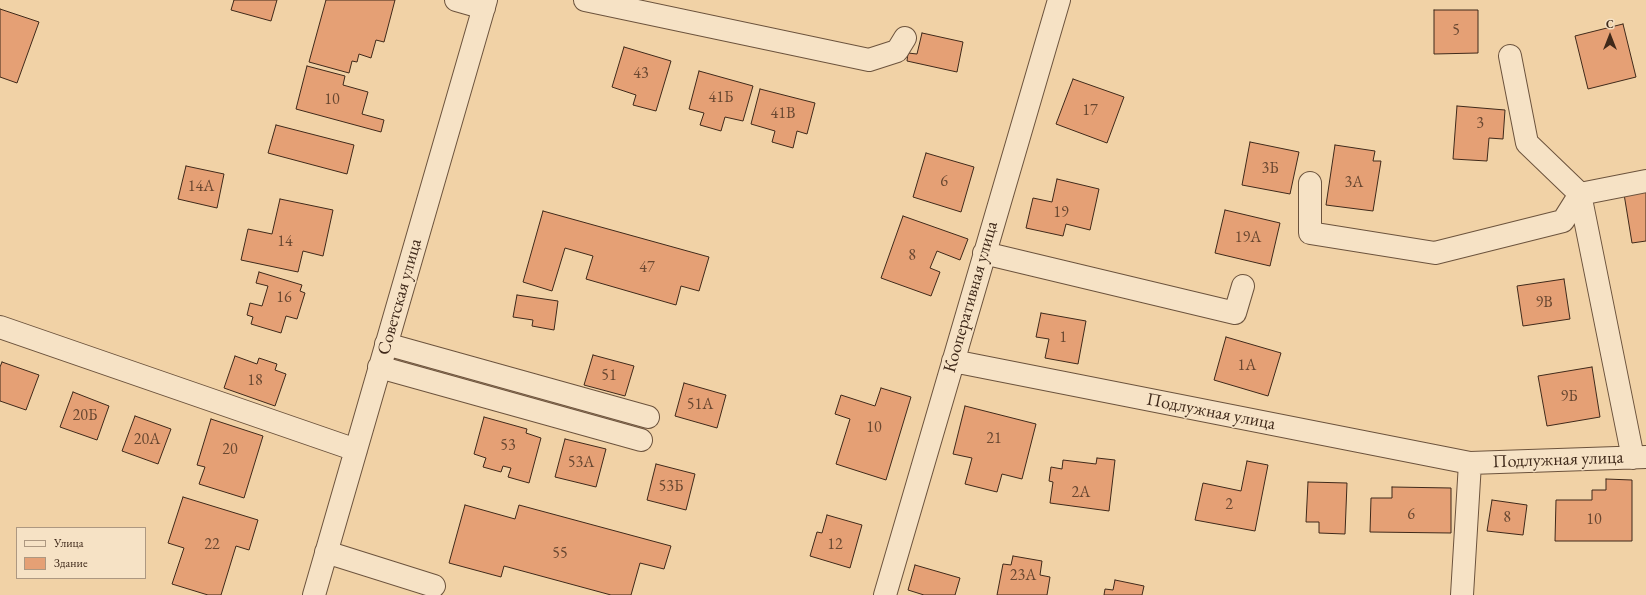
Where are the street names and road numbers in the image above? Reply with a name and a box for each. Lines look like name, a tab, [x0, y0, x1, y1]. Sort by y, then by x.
street label: Кооперативная улица	[939, 219, 1003, 375]
street label: Советская улица	[373, 236, 427, 358]
street label: Подлужная улица	[1145, 389, 1277, 435]
street label: Подлужная улица	[1492, 447, 1624, 473]

